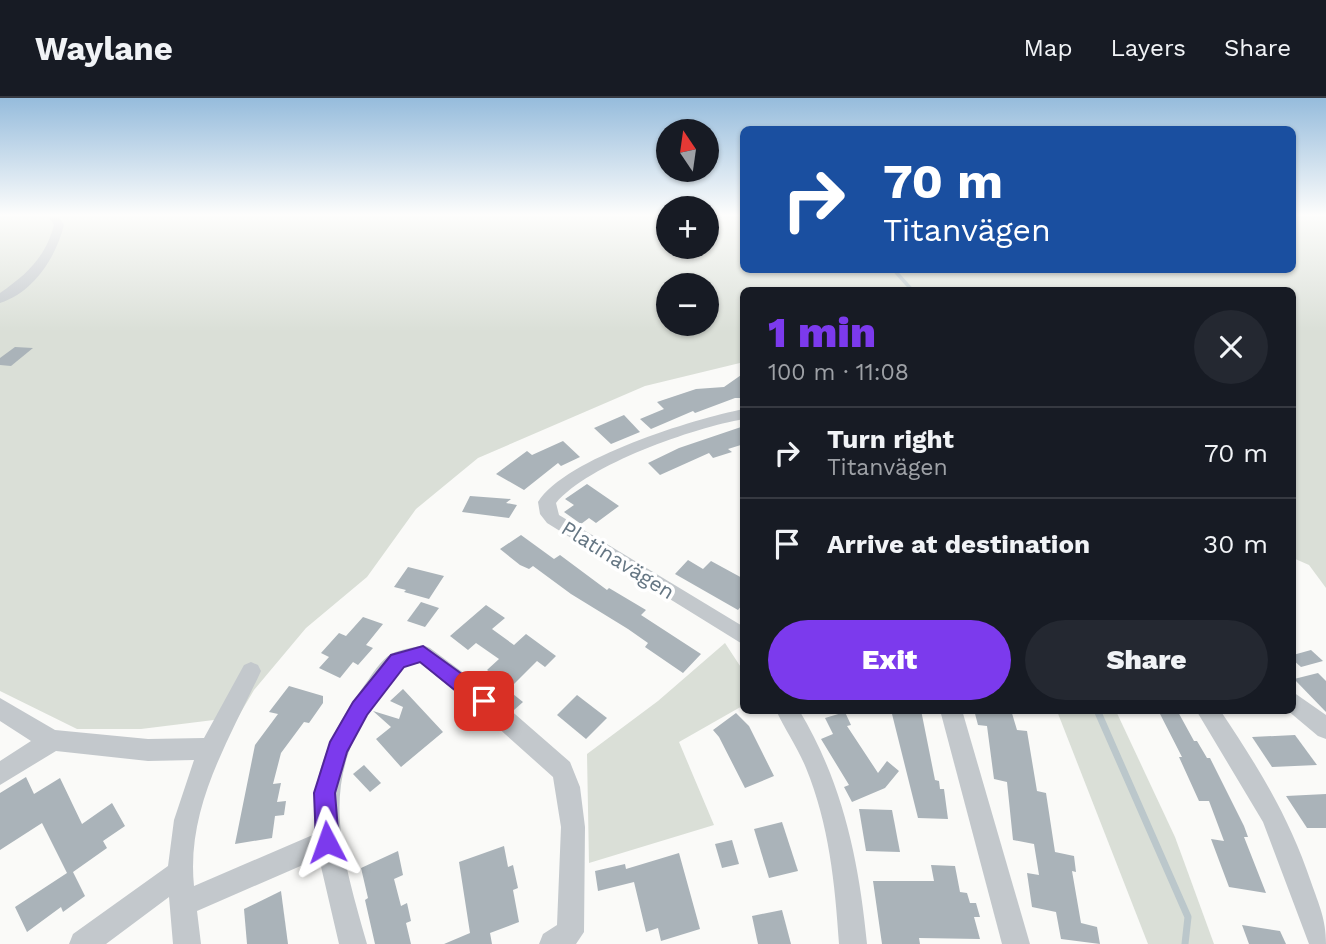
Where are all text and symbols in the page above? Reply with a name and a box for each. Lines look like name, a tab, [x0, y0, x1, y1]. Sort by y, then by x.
text: Waylane	[35, 29, 173, 68]
text: Map	[1024, 34, 1072, 62]
text: Layers	[1110, 34, 1186, 62]
text: Share	[1224, 34, 1291, 62]
north arrow	[656, 119, 719, 182]
map controls	[656, 119, 719, 336]
text: 70 m	[883, 152, 1003, 210]
icon: right	[768, 154, 859, 245]
button: +	[656, 196, 719, 259]
text: Titanvägen	[883, 211, 1051, 249]
button: −	[656, 273, 719, 336]
text: 1 min	[768, 308, 876, 357]
button: close	[1194, 310, 1268, 384]
text: 100 m · 11:08	[768, 359, 909, 386]
text: Turn right	[827, 424, 954, 454]
icon: right	[768, 434, 806, 472]
text: 70 m	[1204, 438, 1268, 468]
text: Titanvägen	[827, 454, 948, 481]
street label: Platinavägen	[557, 515, 679, 604]
icon: arrive	[768, 525, 806, 563]
text: Arrive at destination	[827, 529, 1090, 559]
text: 30 m	[1203, 529, 1268, 559]
button: Exit	[768, 620, 1011, 700]
button: Share	[1025, 620, 1268, 700]
pin	[454, 671, 514, 731]
icon: arrive	[465, 682, 503, 720]
position arrow	[290, 805, 364, 879]

